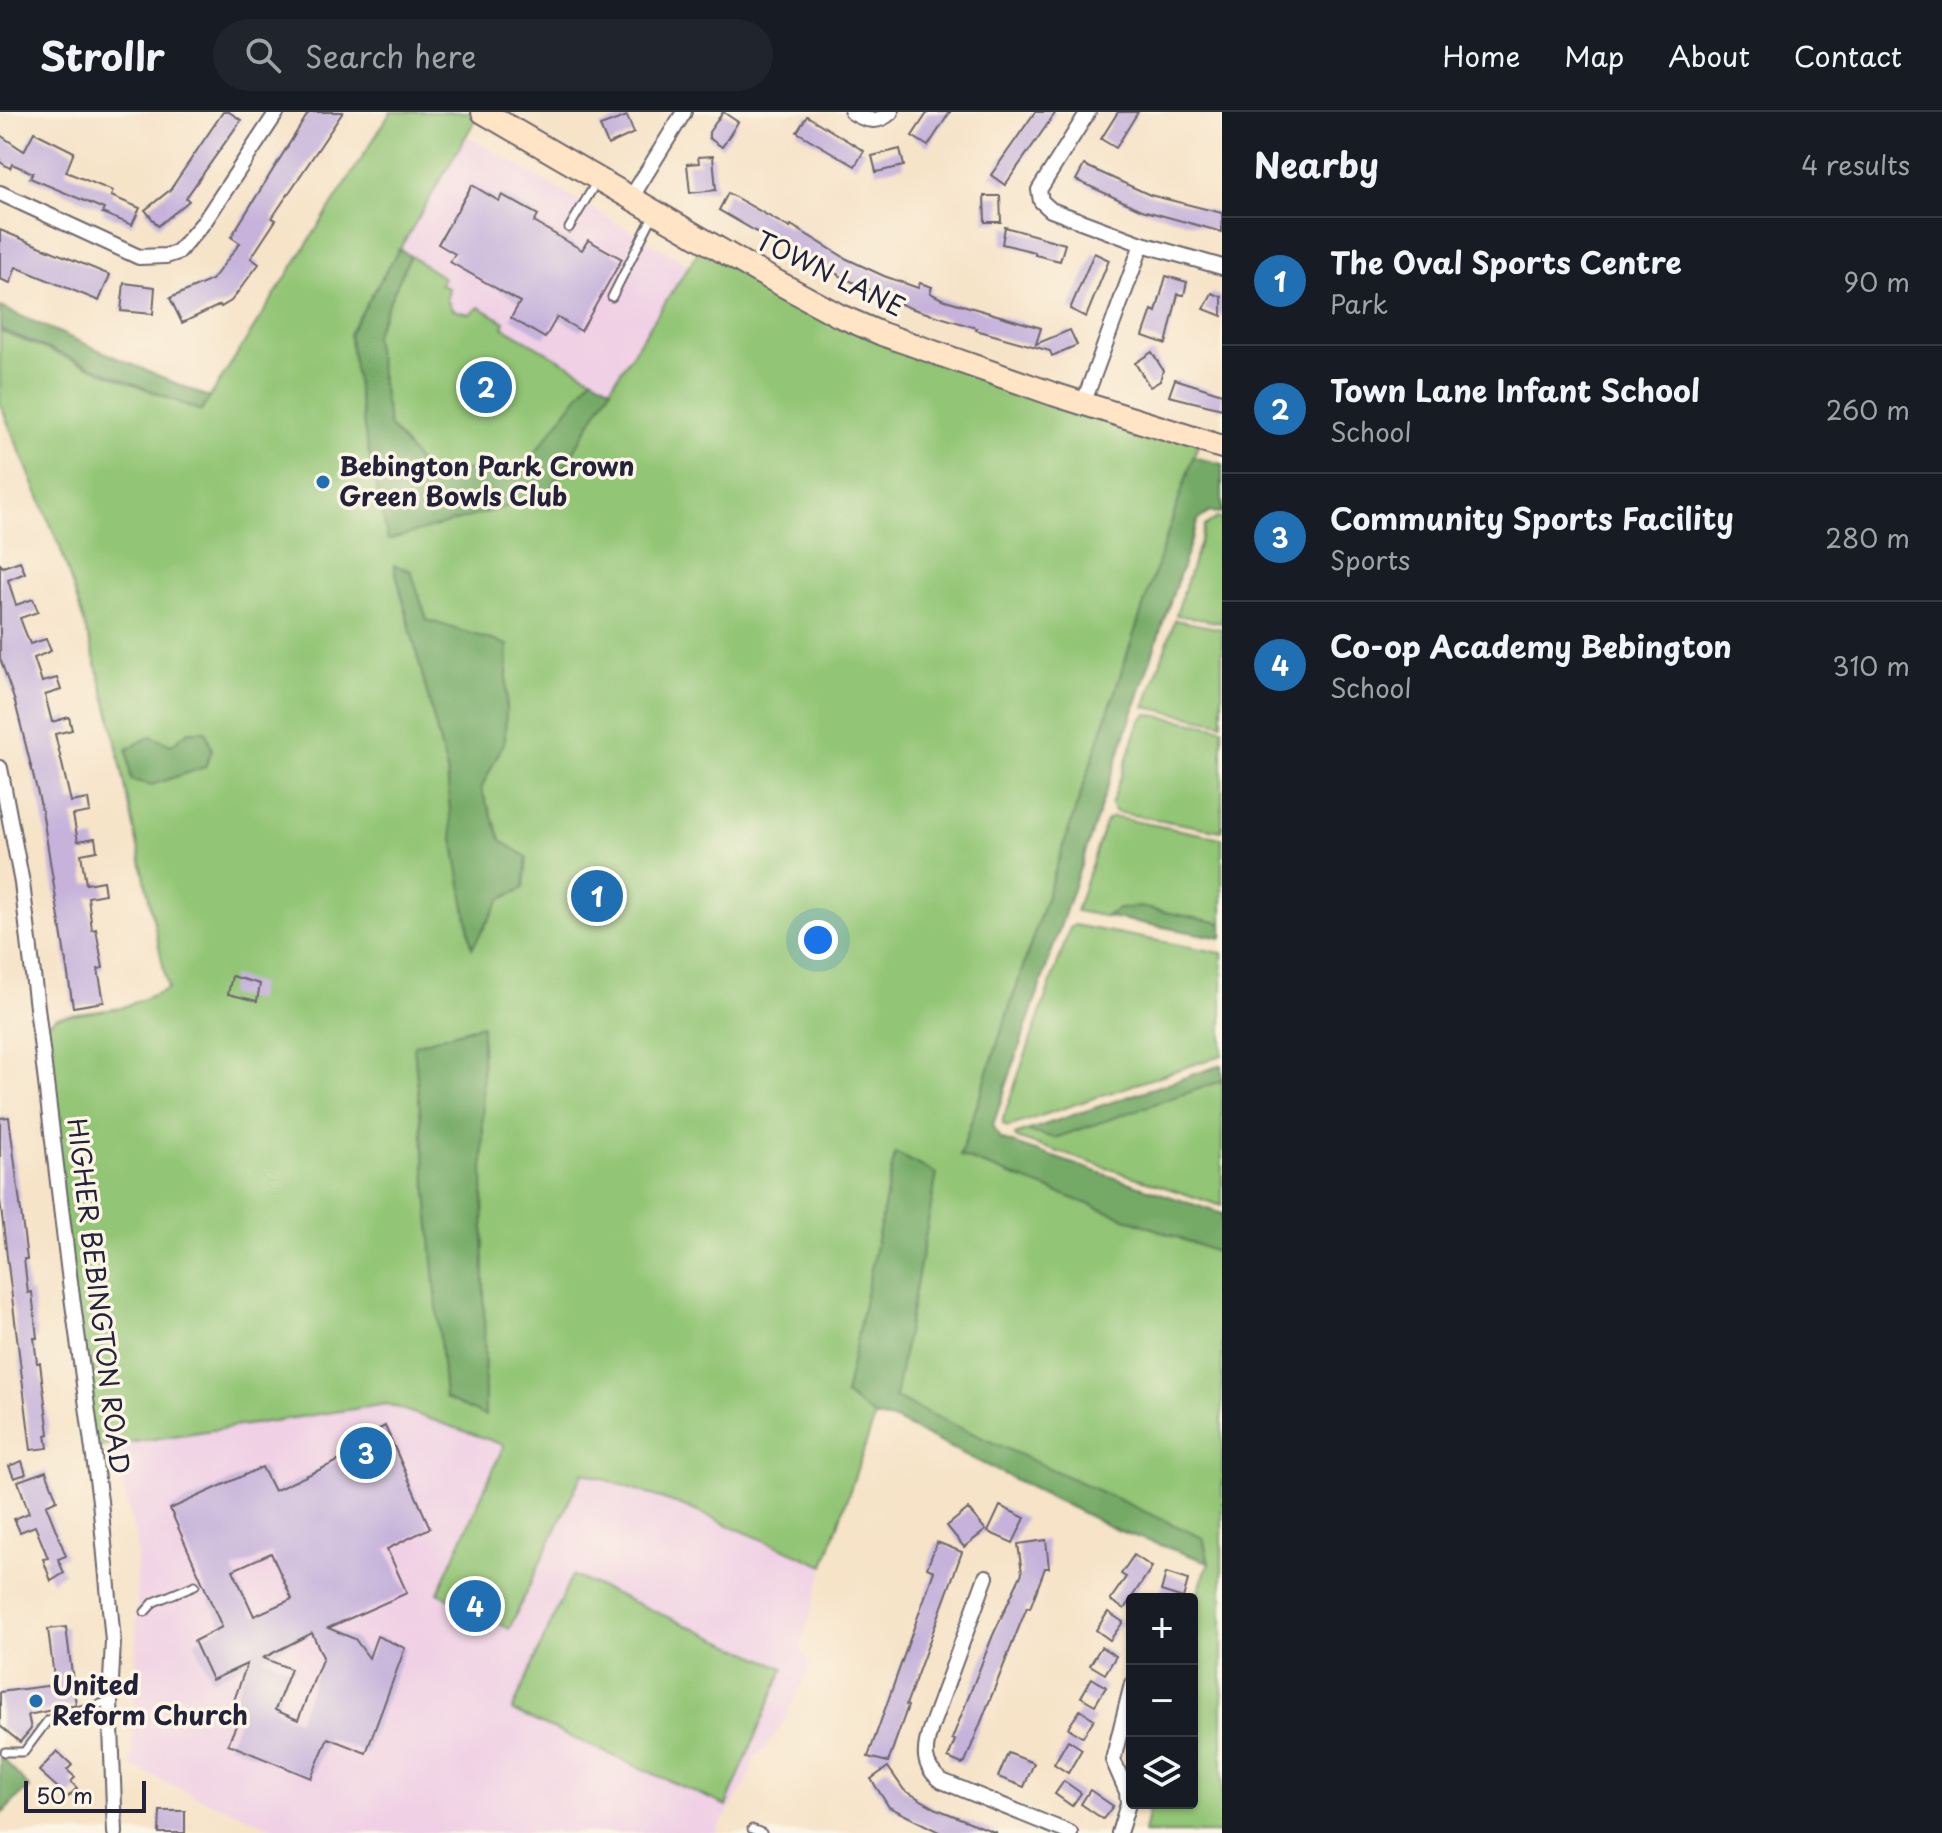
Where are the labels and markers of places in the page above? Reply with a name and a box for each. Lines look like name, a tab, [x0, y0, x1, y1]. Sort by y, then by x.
pin: 2	[460, 357, 512, 417]
place label: Bebington Park Crown Green Bowls Club	[339, 446, 635, 515]
marker: Bebington Park Crown Green Bowls Club	[314, 473, 332, 491]
pin: 1	[571, 866, 623, 926]
pin: 3	[340, 1423, 392, 1483]
pin: 4	[449, 1576, 501, 1636]
place label: United Reform Church	[52, 1665, 248, 1734]
marker: United Reform Church	[27, 1692, 45, 1710]

